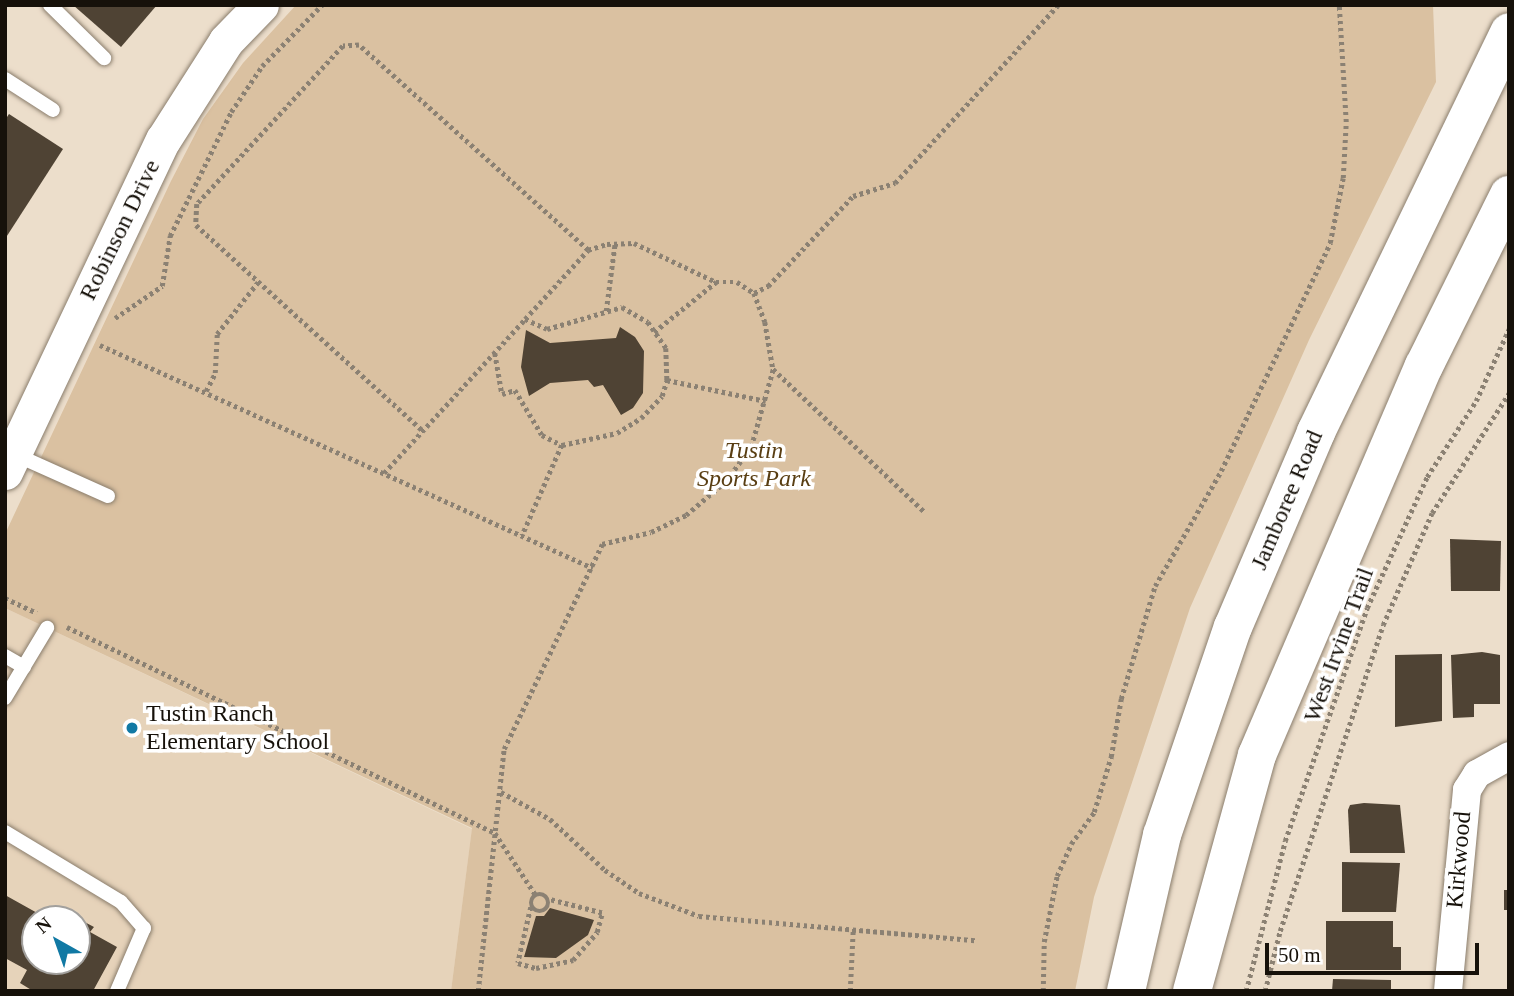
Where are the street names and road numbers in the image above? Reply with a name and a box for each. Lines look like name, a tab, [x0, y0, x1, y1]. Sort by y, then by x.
street label: Robinson Drive	[74, 155, 166, 305]
street label: Jamboree Road	[1245, 426, 1329, 574]
street label: West Irvine Trail	[1298, 564, 1380, 726]
street label: Kirkwood	[1440, 810, 1478, 910]

